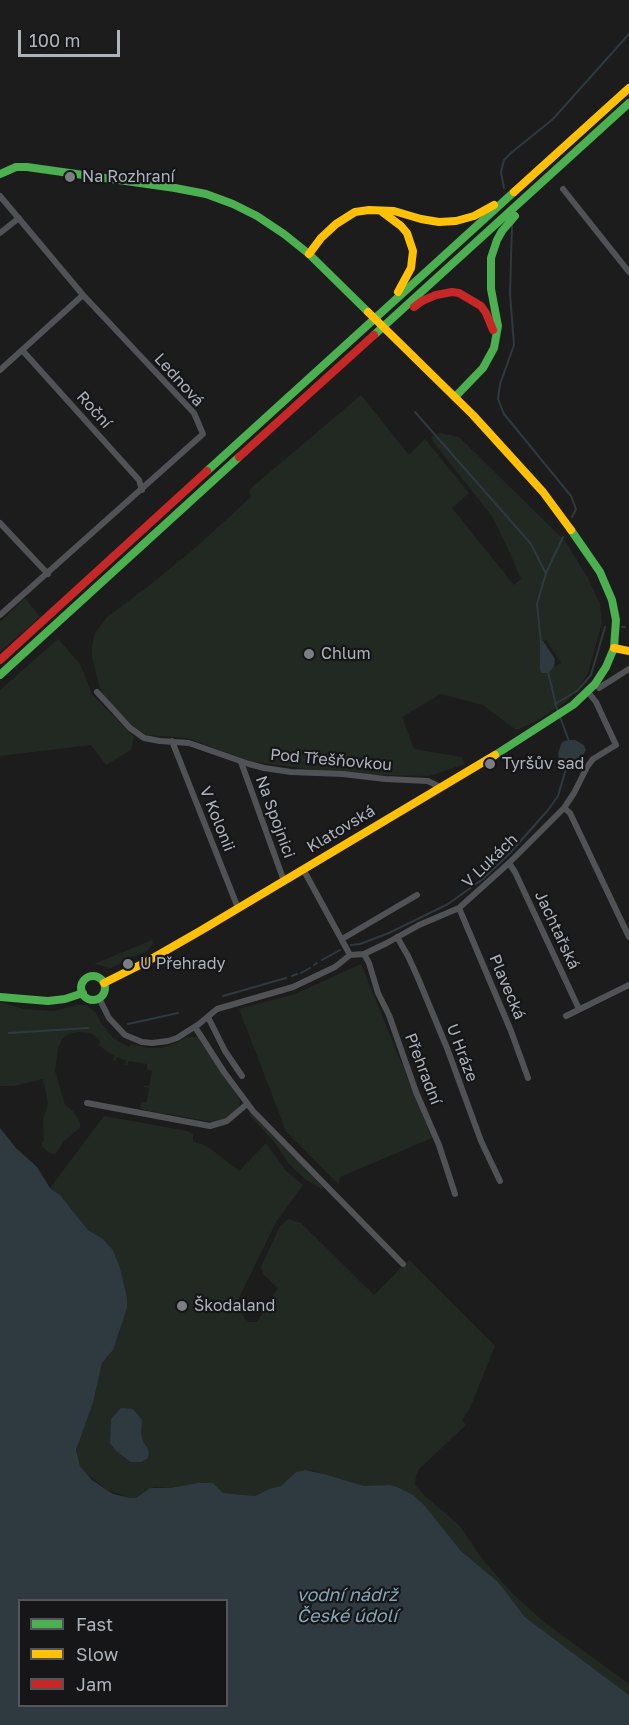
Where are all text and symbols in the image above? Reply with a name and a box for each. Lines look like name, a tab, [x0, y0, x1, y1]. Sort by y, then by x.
scale bar	[21, 18, 123, 56]
text: 100 m	[29, 29, 80, 51]
place label: Na Rozhraní	[82, 167, 175, 187]
marker: Na Rozhraní	[63, 170, 77, 184]
street label: Lednová	[150, 350, 208, 410]
street label: Roční	[72, 388, 116, 432]
place label: Chlum	[321, 644, 371, 664]
marker: Chlum	[302, 647, 316, 661]
street label: Pod Třešňovkou	[269, 745, 393, 775]
place label: Tyršův sad	[502, 754, 584, 774]
marker: Tyršův sad	[483, 757, 497, 771]
street label: Na Spojnici	[251, 773, 299, 861]
street label: V Kolonii	[195, 784, 239, 854]
street label: Klatovská	[304, 801, 378, 857]
street label: V Lukách	[458, 830, 522, 892]
street label: Jachtařská	[530, 888, 584, 972]
street label: Plavecká	[485, 952, 529, 1022]
place label: U Přehrady	[140, 954, 225, 974]
marker: U Přehrady	[121, 957, 135, 971]
street label: U Hráze	[442, 1021, 482, 1085]
street label: Přehradní	[401, 1031, 445, 1107]
place label: Škodaland	[194, 1296, 275, 1316]
marker: Škodaland	[175, 1299, 189, 1313]
water label: vodní nádrž České údolí	[297, 1584, 397, 1626]
legend	[18, 1599, 228, 1707]
text: Fast	[76, 1613, 113, 1635]
text: Slow	[76, 1643, 118, 1665]
text: Jam	[76, 1673, 112, 1695]

